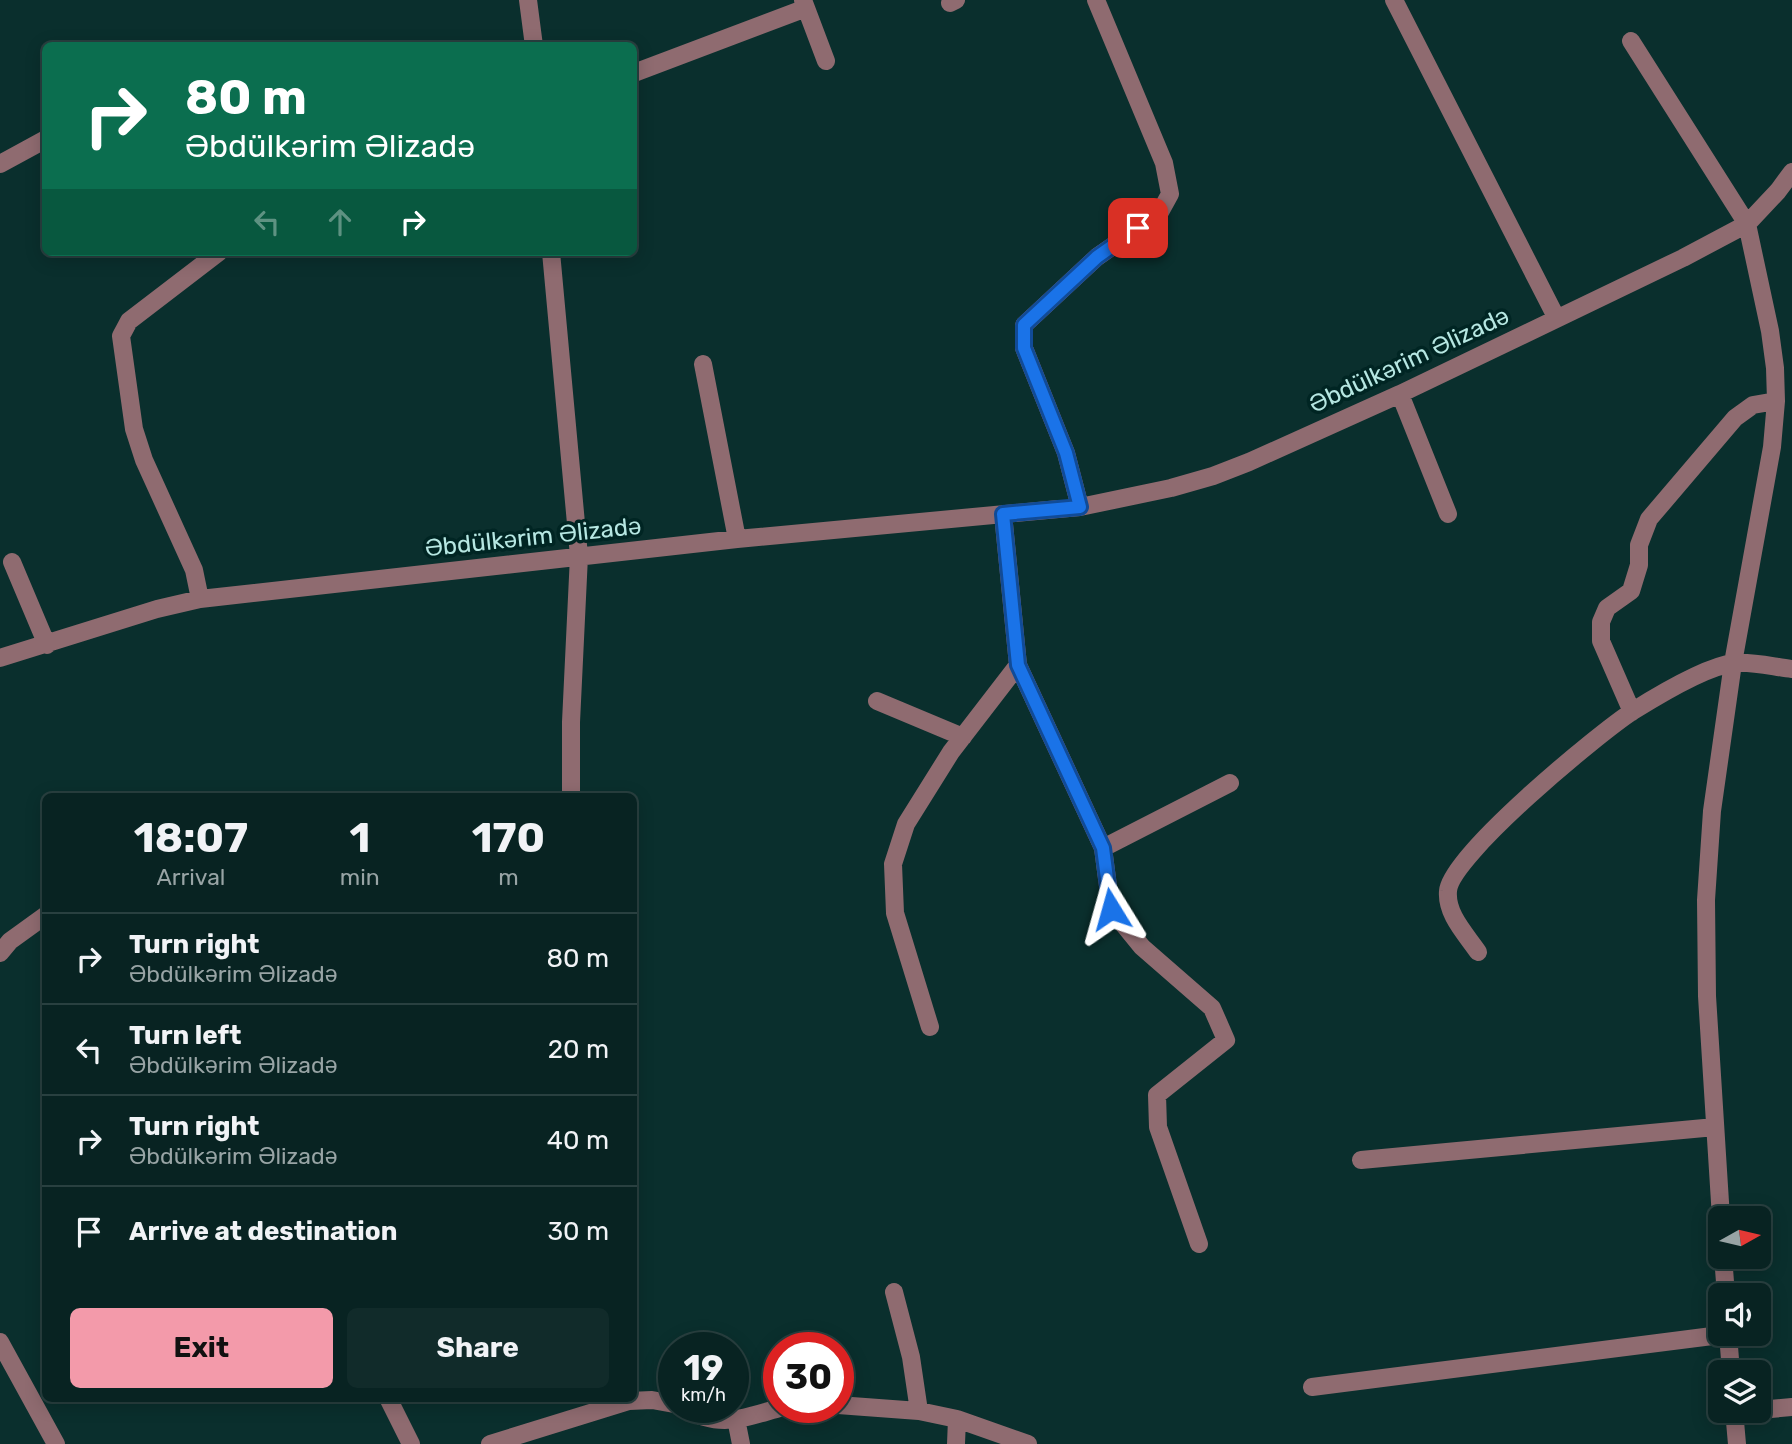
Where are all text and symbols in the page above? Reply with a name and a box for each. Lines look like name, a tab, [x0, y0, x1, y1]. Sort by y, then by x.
text: 80 m	[185, 68, 307, 126]
icon: right	[70, 70, 161, 161]
text: Əbdülkərim Əlizadə	[185, 127, 475, 165]
pin	[1108, 198, 1168, 258]
icon: left	[248, 203, 286, 241]
icon: ahead	[321, 203, 359, 241]
icon: right	[394, 203, 432, 241]
icon: arrive	[1119, 209, 1157, 247]
street label: Əbdülkərim Əlizadə	[1304, 301, 1514, 419]
street label: Əbdülkərim Əlizadə	[423, 512, 643, 562]
text: 18:07	[134, 813, 248, 863]
text: 1	[349, 813, 370, 863]
text: 170	[472, 813, 545, 863]
text: Arrival	[156, 863, 225, 891]
text: min	[340, 863, 380, 891]
text: m	[498, 863, 519, 891]
position arrow	[1074, 872, 1148, 946]
text: Turn right	[129, 929, 259, 960]
icon: right	[70, 940, 108, 978]
text: 80 m	[546, 943, 609, 974]
text: Əbdülkərim Əlizadə	[129, 960, 338, 988]
text: Turn left	[129, 1020, 241, 1051]
icon: left	[70, 1031, 108, 1069]
text: 20 m	[548, 1034, 609, 1065]
text: Əbdülkərim Əlizadə	[129, 1051, 338, 1079]
text: Turn right	[129, 1111, 259, 1142]
icon: right	[70, 1122, 108, 1160]
text: 40 m	[547, 1125, 609, 1156]
text: Əbdülkərim Əlizadə	[129, 1142, 338, 1170]
north arrow	[1708, 1206, 1771, 1269]
map controls	[1708, 1206, 1771, 1423]
icon: arrive	[70, 1213, 108, 1251]
text: Arrive at destination	[129, 1216, 397, 1247]
text: 30 m	[547, 1216, 609, 1247]
button: sound	[1708, 1283, 1771, 1346]
button: Exit	[70, 1308, 333, 1388]
button: Share	[347, 1308, 609, 1388]
speed limit sign: 30	[763, 1332, 854, 1423]
text: 19	[684, 1347, 723, 1389]
button: layers	[1708, 1360, 1771, 1423]
text: km/h	[681, 1384, 726, 1406]

